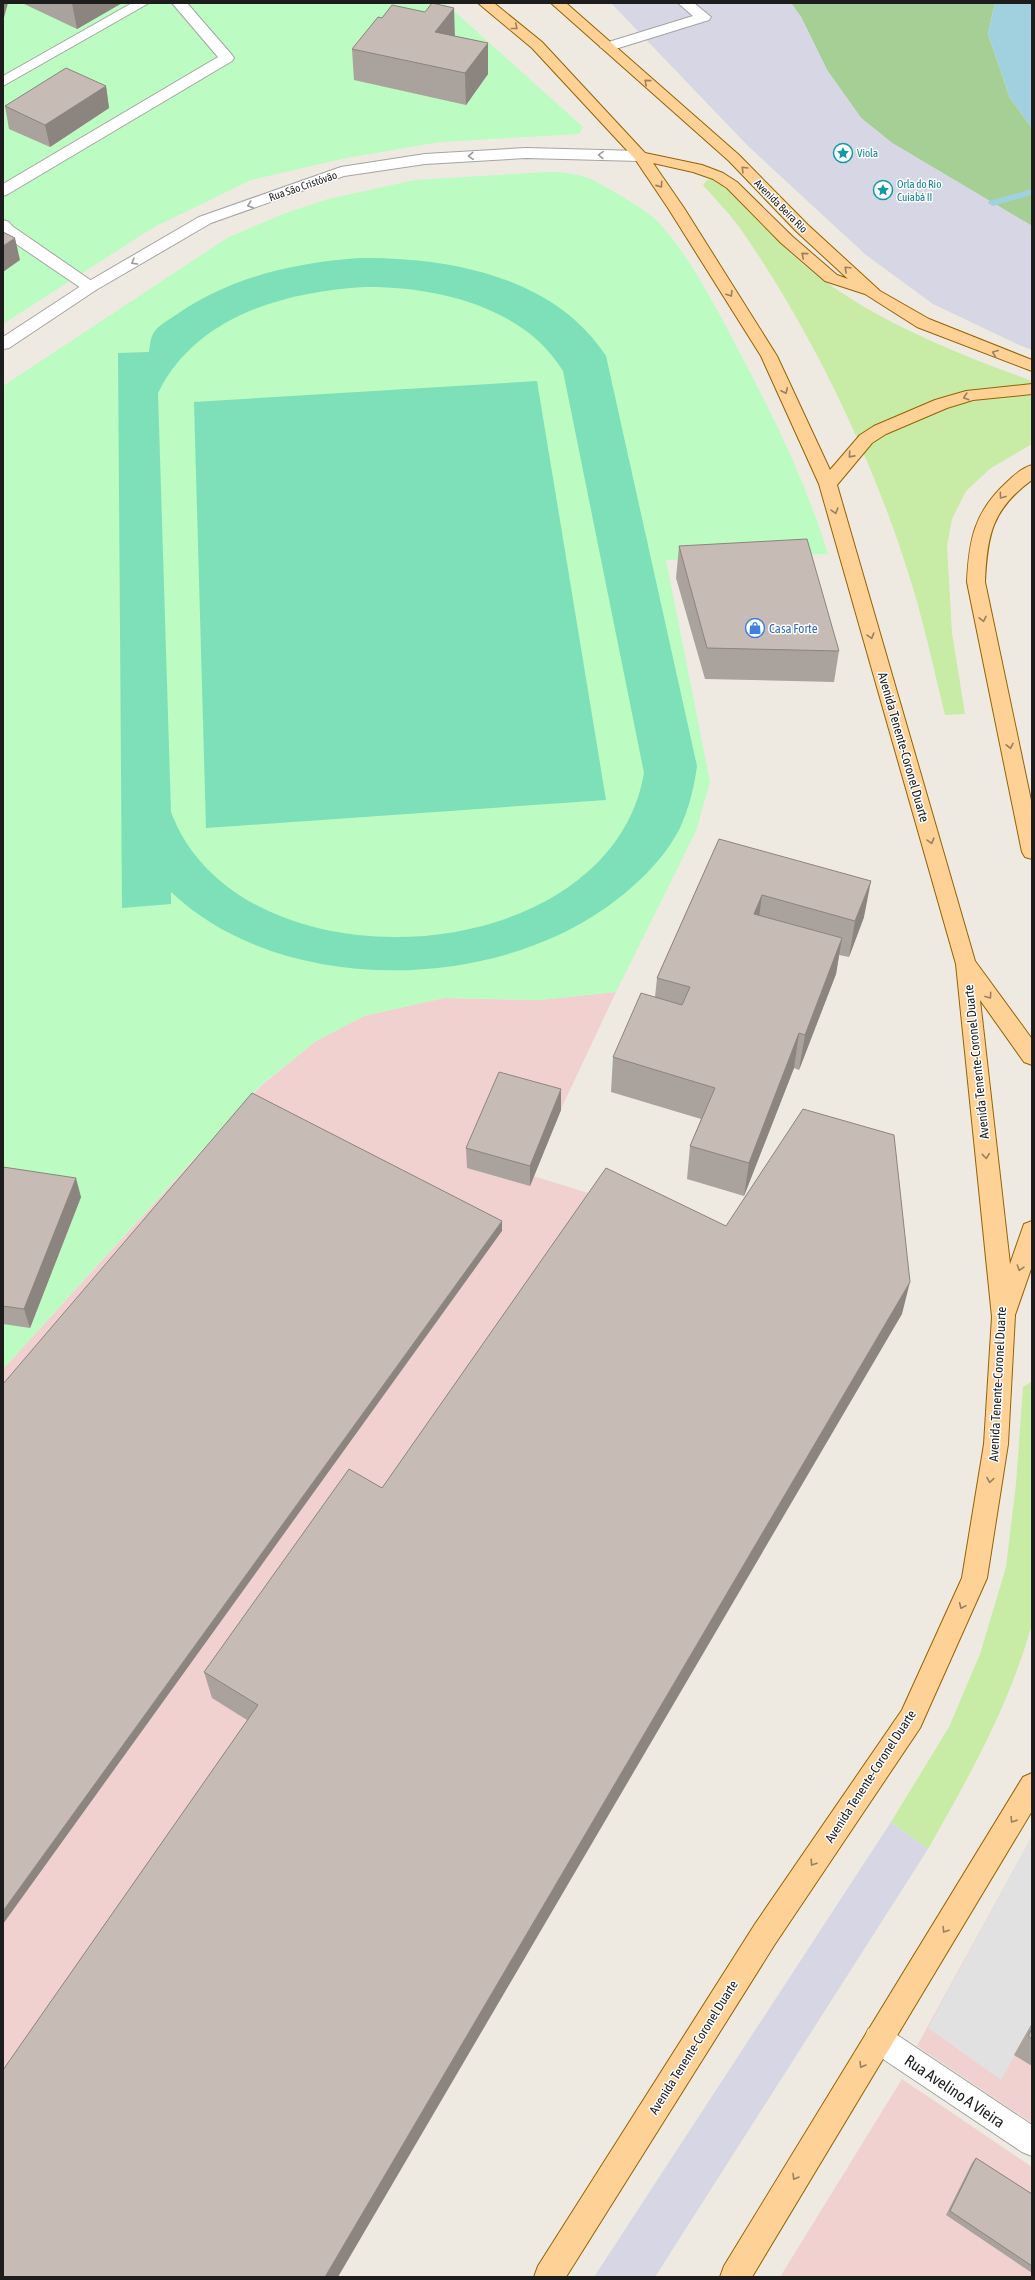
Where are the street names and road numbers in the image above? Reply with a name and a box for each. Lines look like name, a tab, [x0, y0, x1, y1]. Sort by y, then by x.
street label: Rua São Cristóvão	[267, 169, 339, 203]
street label: Avenida Beira Rio	[752, 177, 810, 235]
street label: Avenida Tenente-Coronel Duarte	[875, 671, 932, 824]
street label: Avenida Tenente-Coronel Duarte	[961, 984, 992, 1140]
street label: Avenida Tenente-Coronel Duarte	[986, 1306, 1009, 1462]
street label: Avenida Tenente-Coronel Duarte	[822, 1707, 919, 1845]
street label: Avenida Tenente-Coronel Duarte	[646, 1977, 741, 2117]
street label: Rua Avelino A Vieira	[902, 2051, 1008, 2131]

